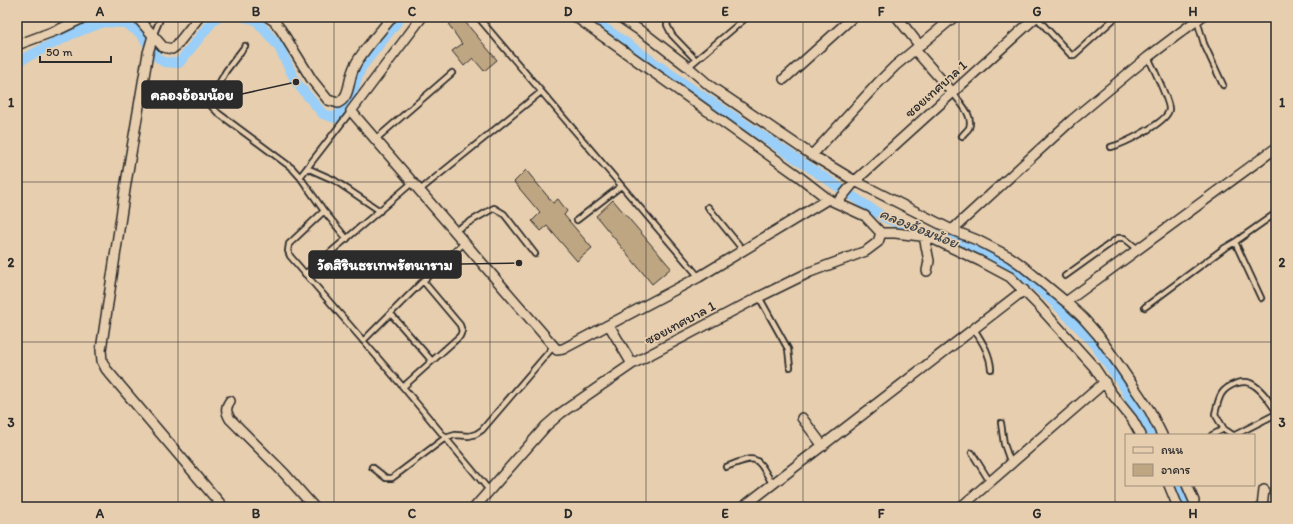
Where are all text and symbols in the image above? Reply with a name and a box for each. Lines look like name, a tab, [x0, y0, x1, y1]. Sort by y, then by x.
text: A	[95, 4, 105, 19]
text: B	[252, 4, 261, 19]
text: C	[408, 4, 417, 19]
text: D	[564, 4, 573, 19]
text: E	[721, 4, 729, 19]
text: F	[878, 4, 885, 19]
text: G	[1033, 4, 1042, 19]
text: H	[1189, 4, 1198, 19]
scale bar	[40, 38, 111, 64]
text: 50 m	[46, 45, 72, 59]
street label: ซอยเทศบาล 1	[901, 56, 971, 121]
callout: คลองอ้อมน้อย	[142, 81, 242, 108]
text: คลองอ้อมน้อย	[150, 86, 234, 104]
text: 1	[8, 95, 14, 110]
text: 1	[1279, 95, 1285, 110]
water label: คลองอ้อมน้อย	[877, 204, 962, 252]
callout: วัดสิรินธรเทพรัตนาราม	[309, 251, 461, 278]
text: 2	[8, 255, 15, 270]
text: 2	[1279, 255, 1286, 270]
text: วัดสิรินธรเทพรัตนาราม	[317, 256, 453, 274]
street label: ซอยเทศบาล 1	[642, 297, 719, 349]
text: 3	[7, 415, 15, 430]
text: 3	[1278, 415, 1286, 430]
legend	[1125, 434, 1255, 486]
text: ถนน	[1161, 443, 1183, 457]
text: อาคาร	[1161, 463, 1191, 477]
text: A	[95, 506, 105, 521]
text: B	[252, 506, 261, 521]
text: C	[408, 506, 417, 521]
text: D	[564, 506, 573, 521]
text: E	[721, 506, 729, 521]
text: F	[878, 506, 885, 521]
text: G	[1033, 506, 1042, 521]
text: H	[1189, 506, 1198, 521]

